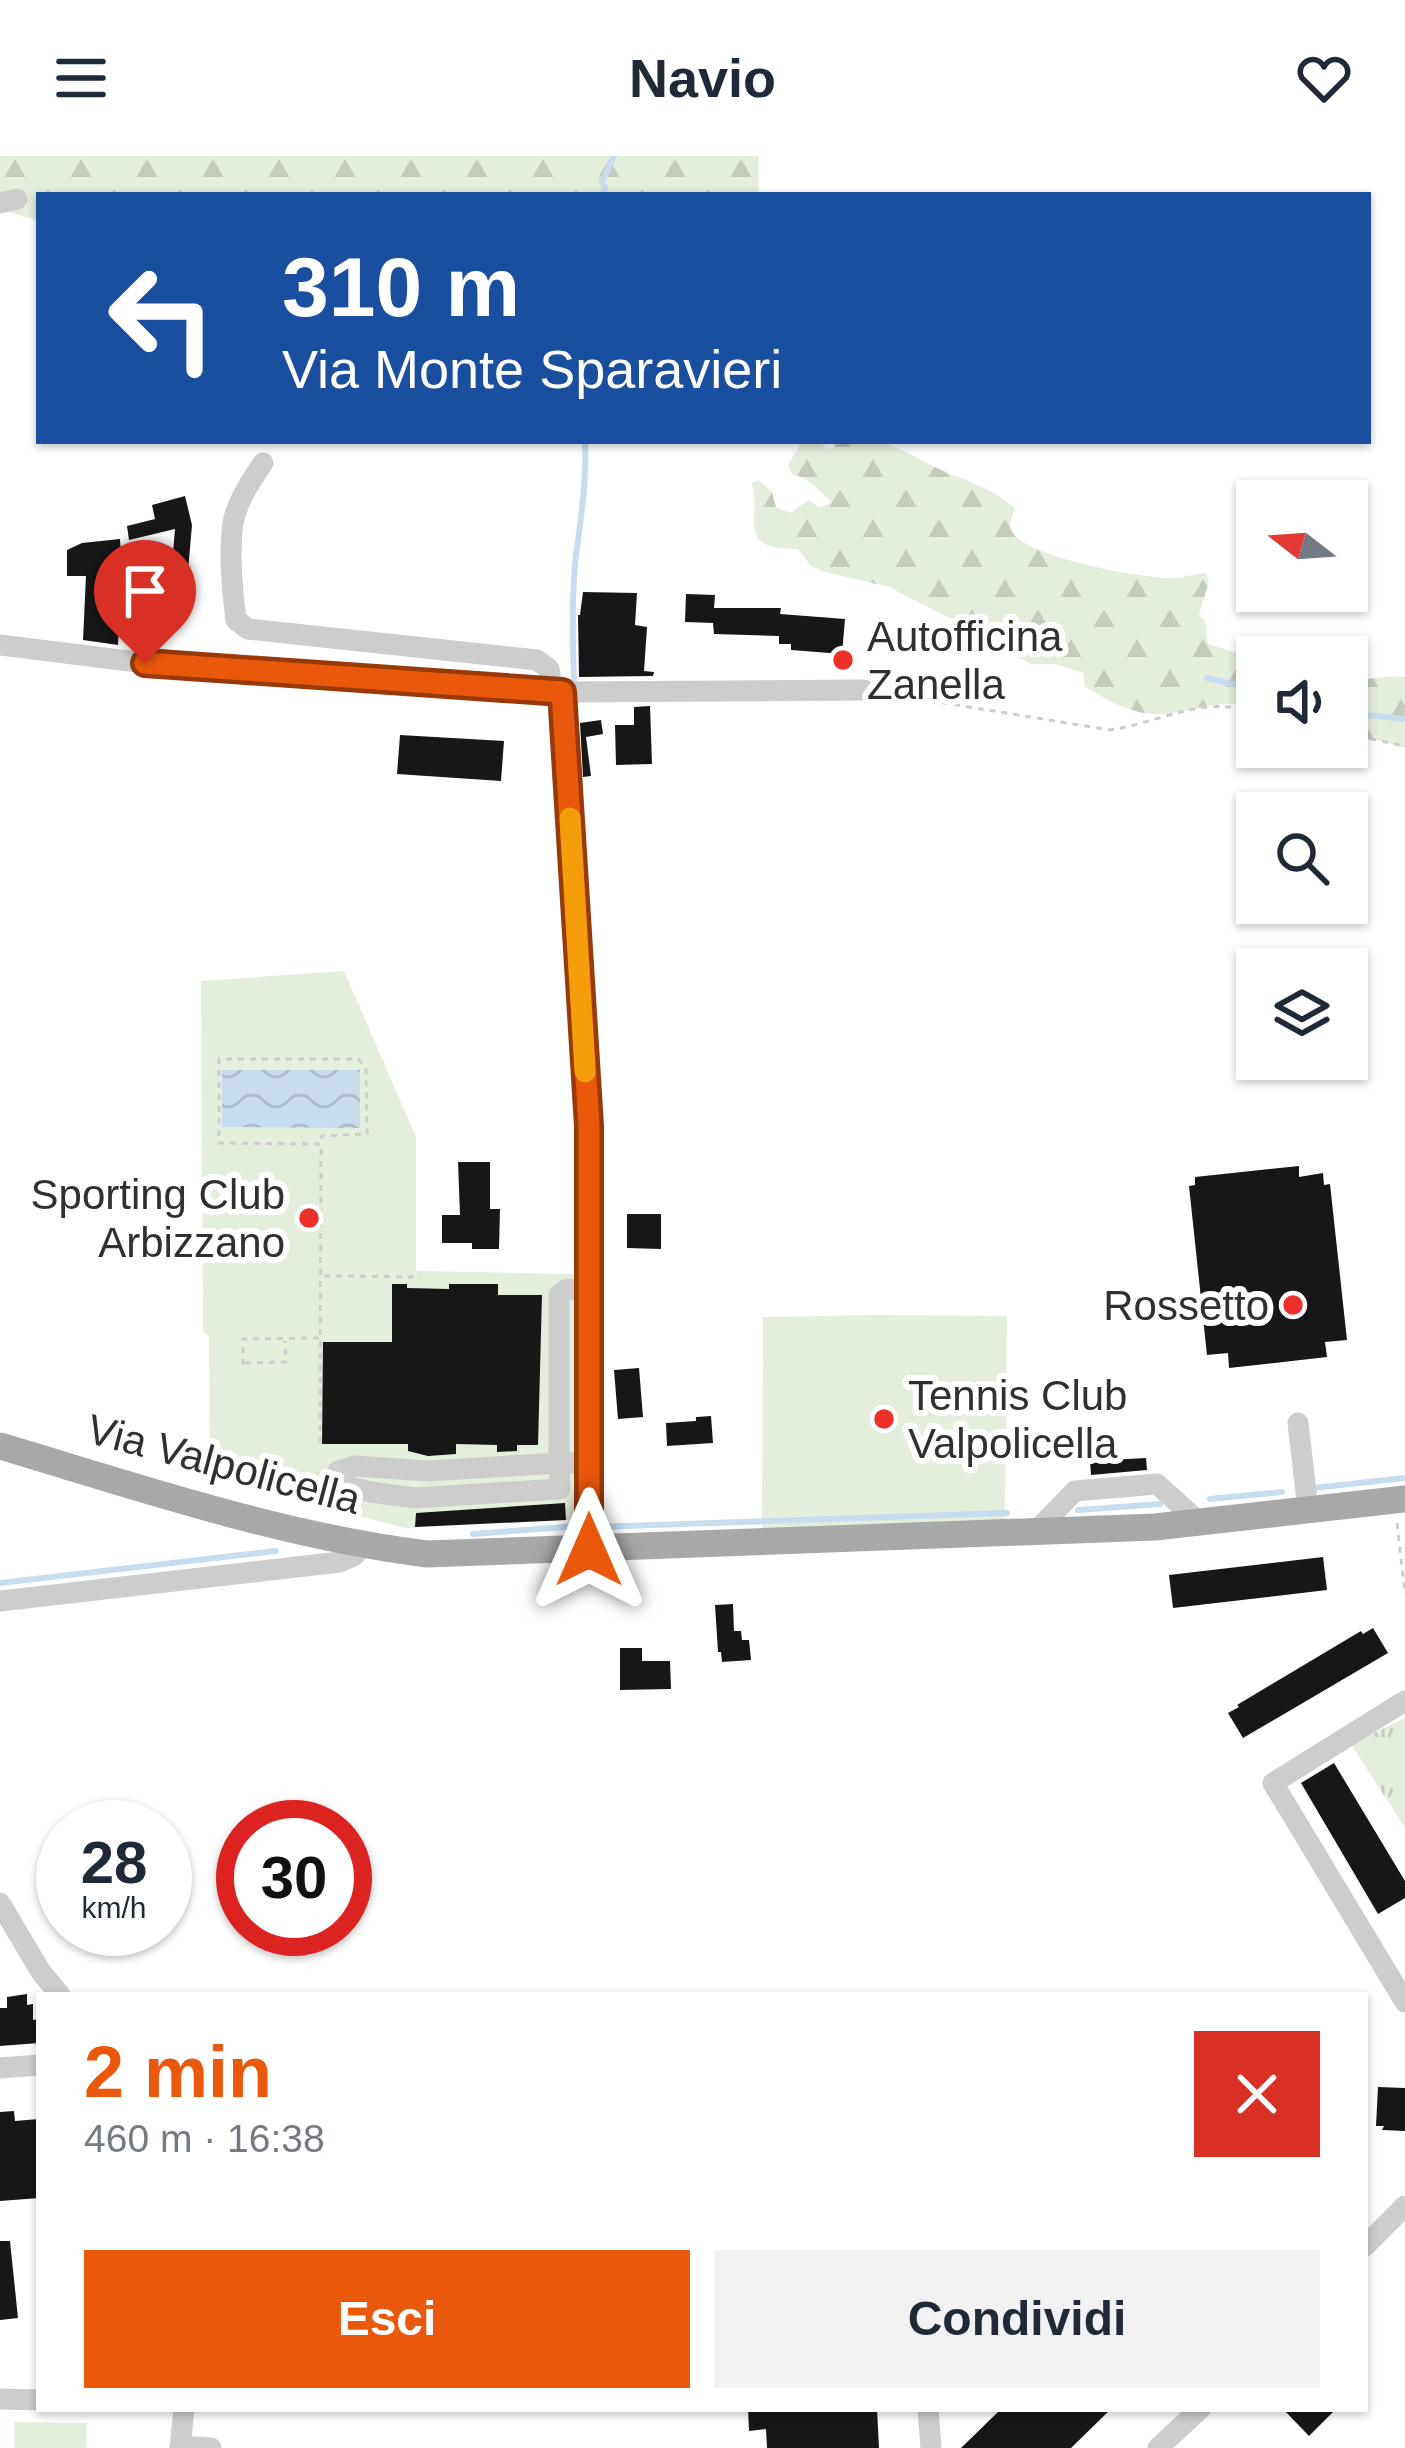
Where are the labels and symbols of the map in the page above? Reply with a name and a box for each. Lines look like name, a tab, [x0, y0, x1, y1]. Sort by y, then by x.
north arrow	[1236, 480, 1368, 612]
pin	[94, 540, 196, 663]
place label: Autofficina Zanella	[867, 613, 1063, 708]
marker: Autofficina Zanella	[830, 647, 856, 673]
place label: Sporting Club Arbizzano	[31, 1171, 285, 1266]
marker: Sporting Club Arbizzano	[296, 1205, 322, 1231]
place label: Rossetto	[1103, 1282, 1269, 1329]
marker: Rossetto	[1280, 1292, 1306, 1318]
place label: Tennis Club Valpolicella	[908, 1372, 1127, 1467]
street label: Via Valpolicella	[82, 1405, 366, 1523]
marker: Tennis Club Valpolicella	[871, 1406, 897, 1432]
position arrow	[526, 1487, 652, 1613]
speed limit sign: 30	[216, 1800, 372, 1956]

